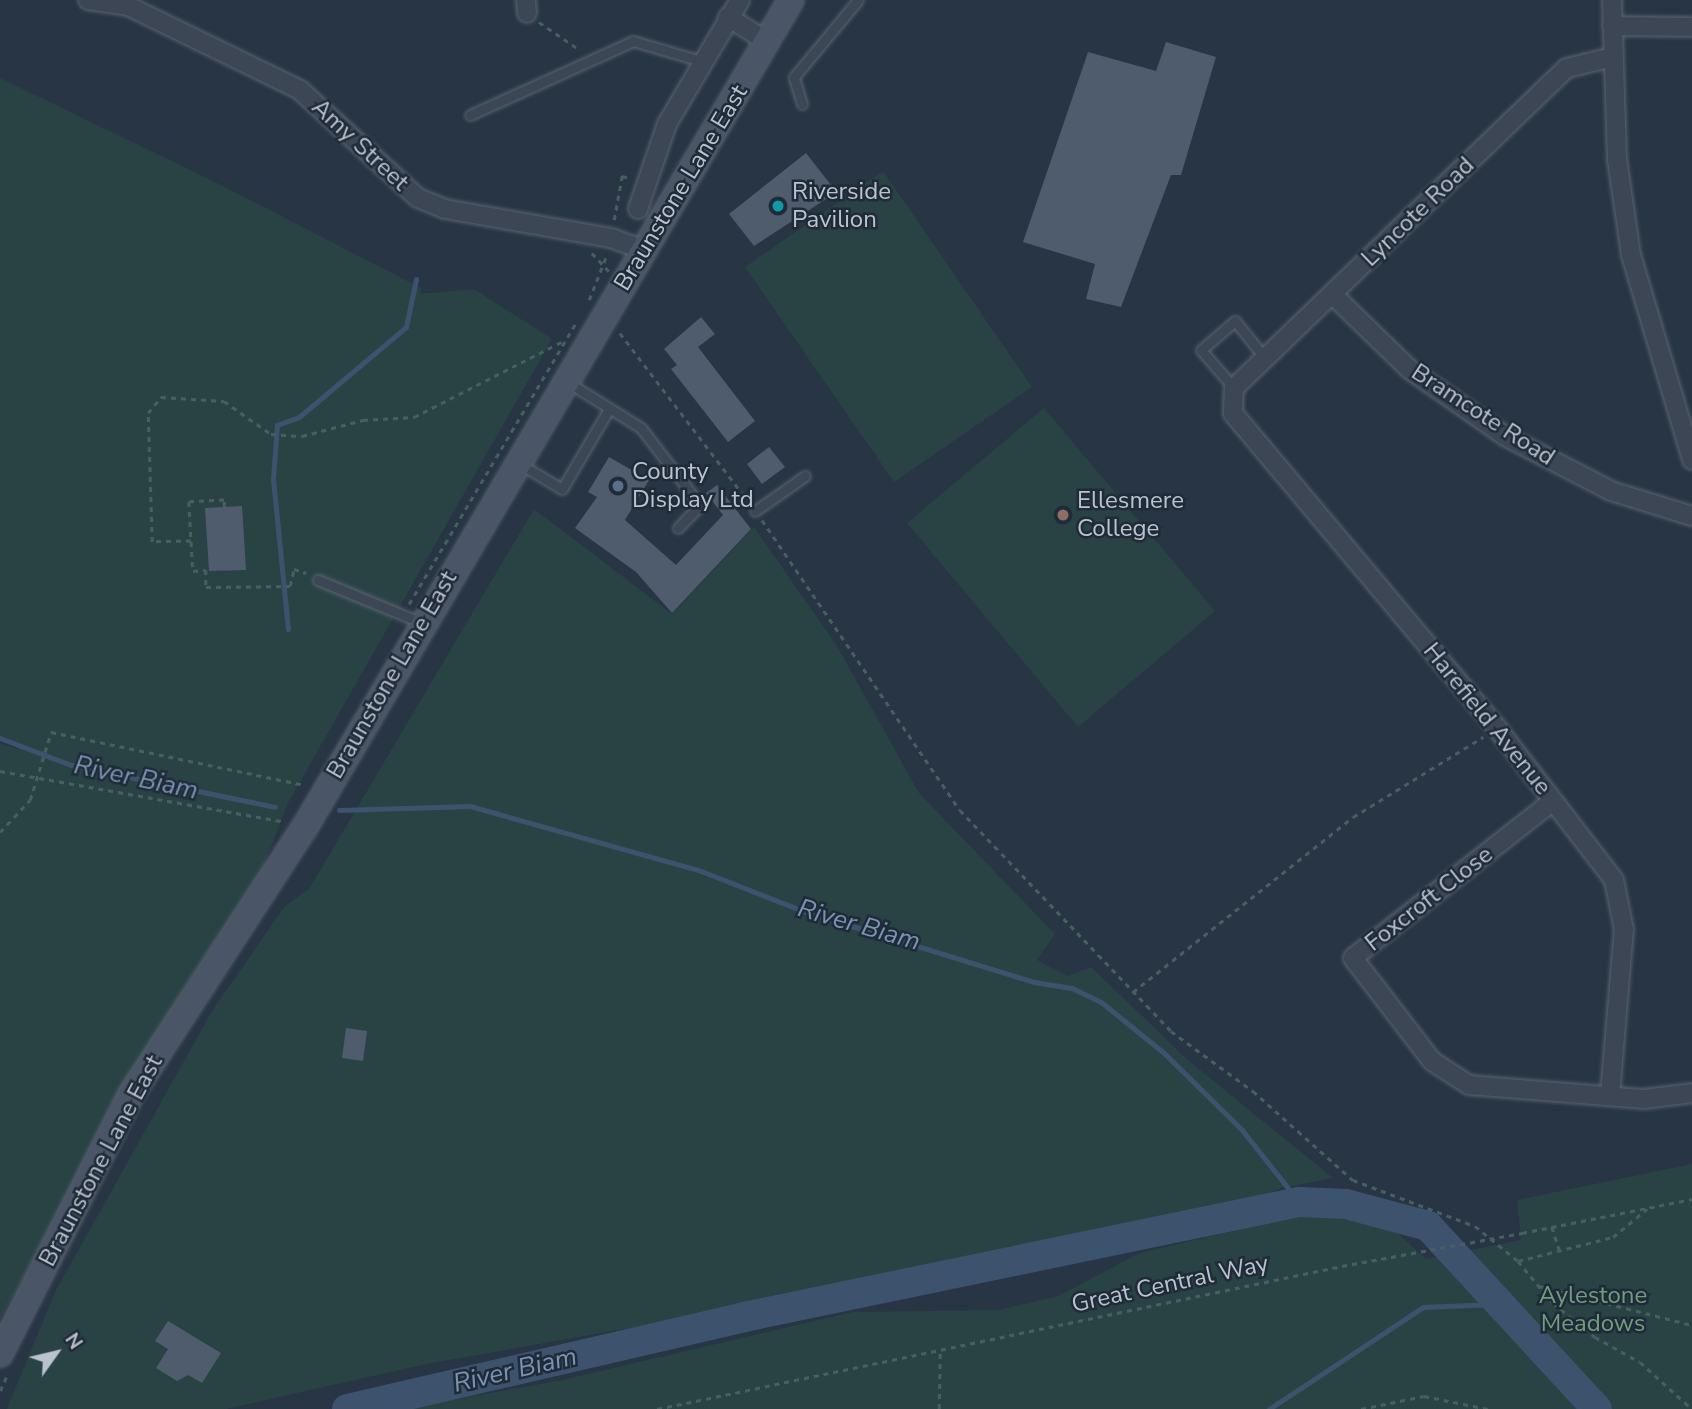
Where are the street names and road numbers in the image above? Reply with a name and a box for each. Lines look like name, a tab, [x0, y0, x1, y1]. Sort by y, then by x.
street label: Braunstone Lane East	[608, 80, 754, 296]
street label: Amy Street	[306, 93, 414, 197]
street label: Lyncote Road	[1356, 151, 1480, 273]
street label: Bramcote Road	[1406, 358, 1560, 472]
street label: Braunstone Lane East	[321, 566, 463, 784]
street label: Harefield Avenue	[1417, 637, 1557, 801]
street label: Foxcroft Close	[1360, 840, 1498, 958]
street label: Braunstone Lane East	[33, 1051, 169, 1271]
street label: Great Central Way	[1069, 1249, 1271, 1319]

